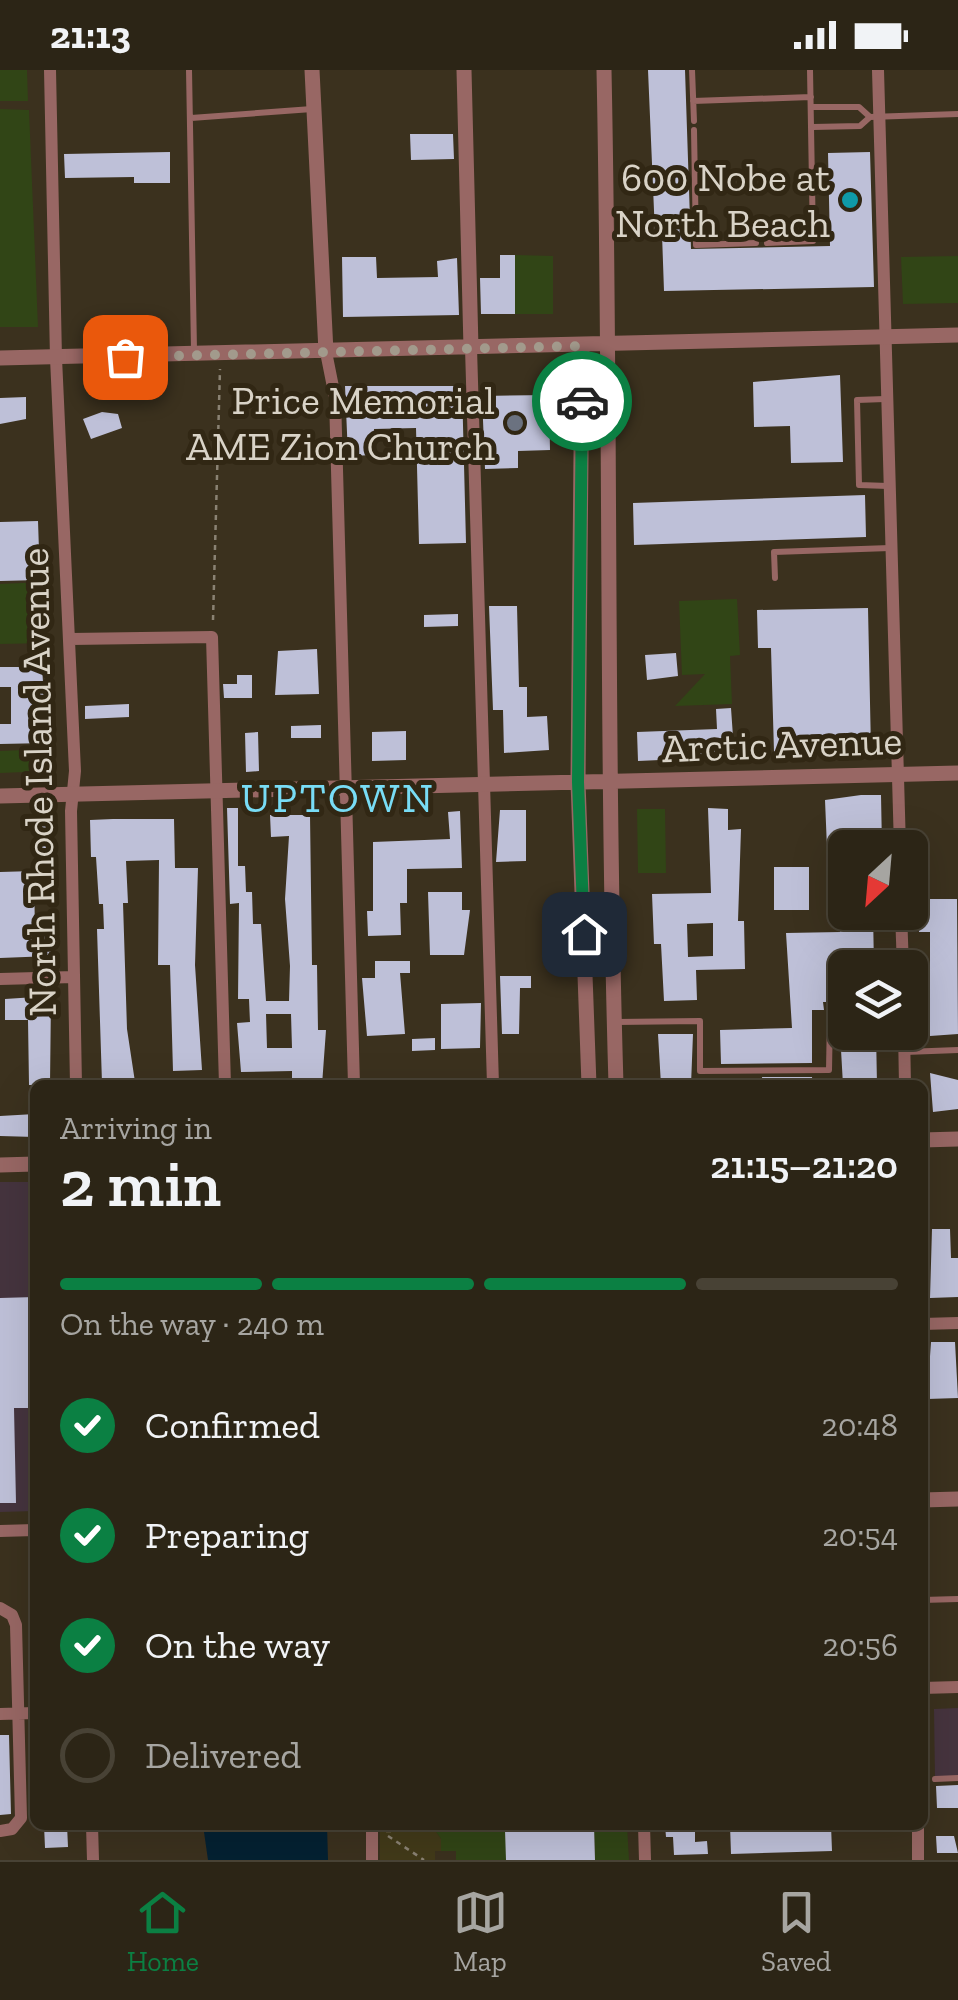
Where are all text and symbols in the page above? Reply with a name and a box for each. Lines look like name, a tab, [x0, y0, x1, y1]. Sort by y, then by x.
text: 21:13	[50, 12, 131, 58]
place label: 600 Nobe at North Beach	[615, 153, 831, 247]
marker: 600 Nobe at North Beach	[839, 189, 861, 211]
pin	[83, 315, 168, 400]
icon: bag	[98, 330, 153, 385]
courier	[532, 351, 632, 451]
icon: car	[555, 374, 610, 429]
place label: Price Memorial AME Zion Church	[186, 376, 496, 470]
marker: Price Memorial AME Zion Church	[504, 412, 526, 434]
street label: North Rhode Island Avenue	[10, 547, 66, 1017]
street label: Arctic Avenue	[661, 716, 903, 772]
district label: UPTOWN	[240, 772, 436, 823]
north arrow	[828, 830, 928, 930]
map controls	[828, 830, 928, 1050]
pin	[542, 892, 627, 977]
icon: home	[557, 907, 612, 962]
button: layers	[828, 950, 928, 1050]
text: Arriving in	[60, 1109, 212, 1147]
text: 21:15–21:20	[710, 1142, 898, 1188]
text: 2 min	[60, 1145, 221, 1223]
text: On the way · 240 m	[60, 1305, 324, 1343]
icon: check	[60, 1398, 115, 1453]
text: Confirmed	[145, 1402, 320, 1448]
text: 20:48	[821, 1406, 898, 1444]
icon: check	[60, 1508, 115, 1563]
text: Preparing	[145, 1512, 309, 1558]
text: 20:54	[822, 1516, 898, 1554]
icon: check	[60, 1618, 115, 1673]
text: On the way	[145, 1622, 330, 1668]
text: 20:56	[823, 1626, 898, 1664]
text: Delivered	[145, 1732, 301, 1778]
tab: Home	[127, 1885, 199, 1978]
tab: Map	[453, 1885, 508, 1978]
tab: Saved	[761, 1885, 831, 1978]

